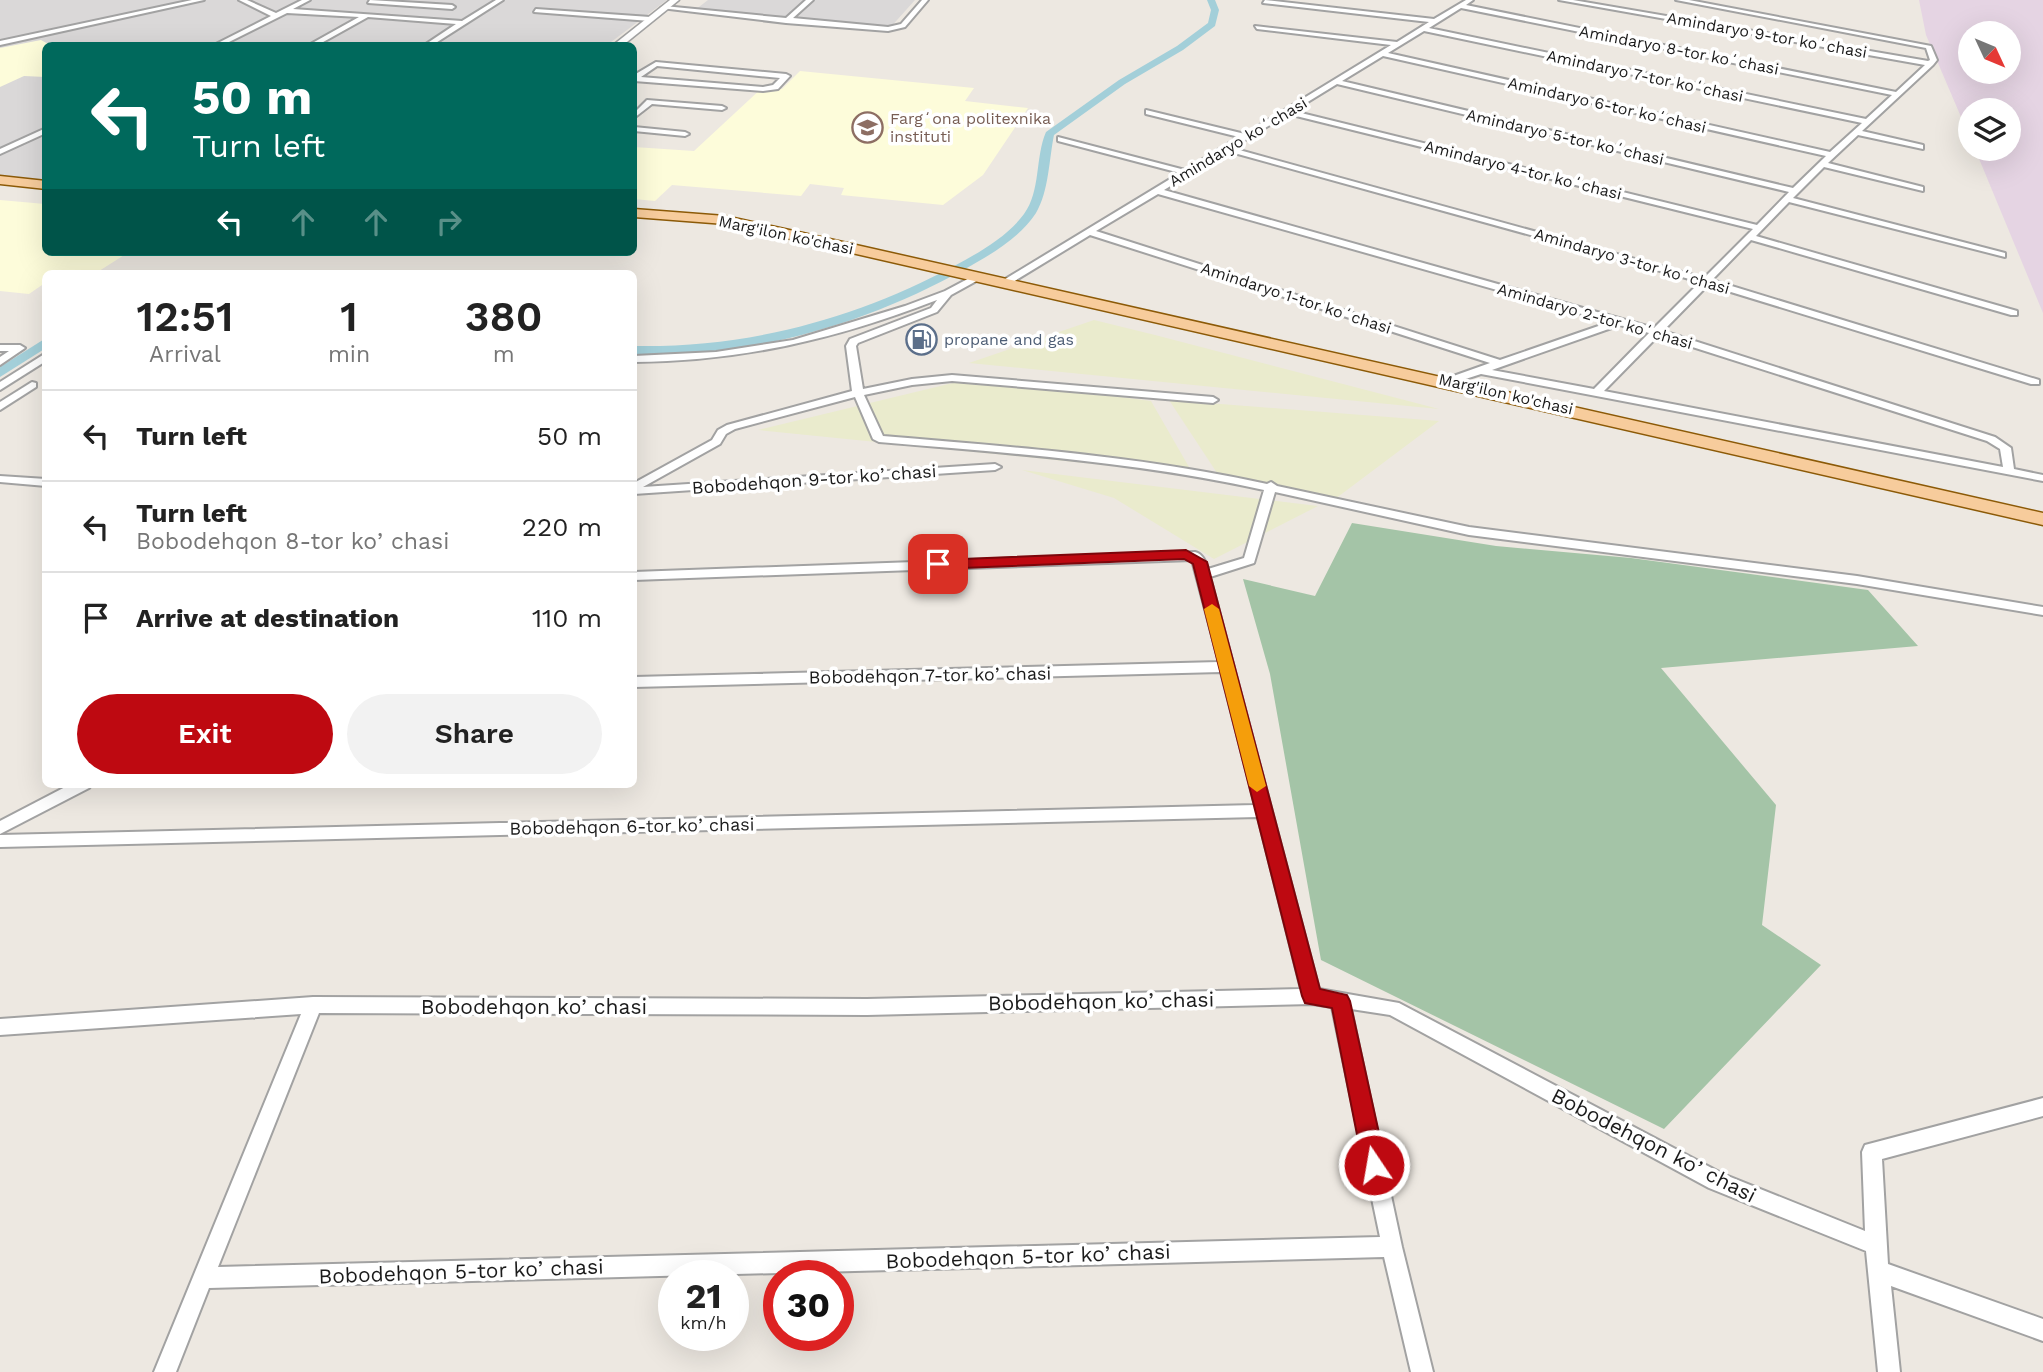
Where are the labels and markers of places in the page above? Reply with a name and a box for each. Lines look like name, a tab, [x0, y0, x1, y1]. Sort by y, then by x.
place label: Fargʻona politexnika instituti	[890, 109, 1051, 146]
school or university icon: Fargʻona politexnika instituti	[850, 110, 884, 144]
fuel station icon: propane and gas	[904, 322, 938, 356]
place label: propane and gas	[944, 330, 1074, 349]
pin	[908, 534, 968, 594]

